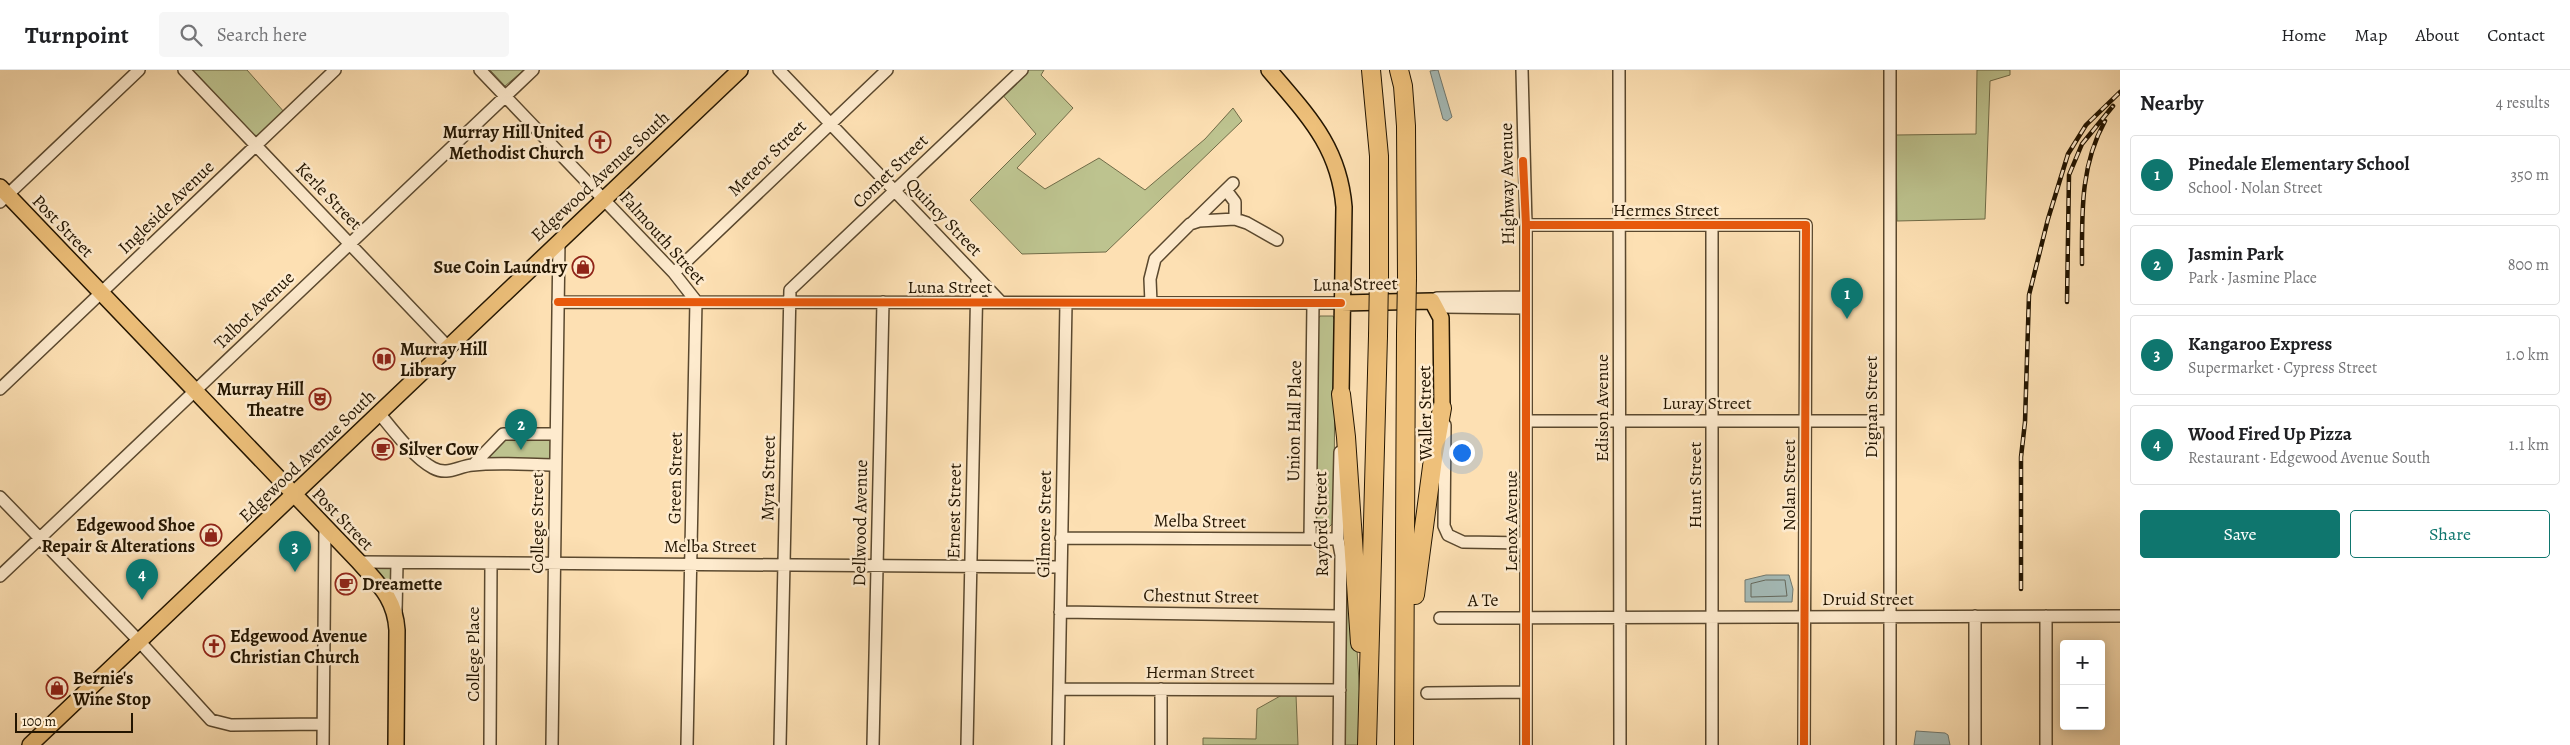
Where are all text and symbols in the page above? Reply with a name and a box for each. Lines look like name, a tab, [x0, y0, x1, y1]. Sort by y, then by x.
search box	[159, 12, 509, 57]
text: Turnpoint	[25, 19, 129, 51]
icon: search	[177, 21, 205, 49]
text: Search here	[217, 22, 307, 48]
text: Home	[2281, 23, 2326, 47]
text: Map	[2354, 23, 2387, 47]
text: About	[2415, 23, 2459, 47]
text: Contact	[2487, 23, 2545, 47]
text: Nearby	[2140, 89, 2203, 117]
text: 4 results	[2496, 92, 2550, 114]
street label: Edgewood Avenue South	[526, 105, 675, 247]
street label: Meteor Street	[722, 114, 812, 202]
place label: Murray Hill United Methodist Church	[443, 120, 584, 165]
street label: Highway Avenue	[1494, 123, 1520, 245]
street label: Comet Street	[847, 129, 933, 213]
church icon: Murray Hill United Methodist Church	[588, 130, 612, 154]
text: Pinedale Elementary School	[2188, 151, 2410, 177]
street label: Ingleside Avenue	[113, 155, 219, 259]
street label: Kerle Street	[290, 157, 368, 235]
text: 1	[2154, 164, 2160, 186]
text: 350 m	[2510, 164, 2549, 186]
street label: Quincy Street	[900, 172, 988, 262]
text: School · Nolan Street	[2188, 177, 2323, 199]
street label: Falmouth Street	[615, 186, 712, 290]
street label: Post Street	[27, 189, 99, 263]
street label: Hermes Street	[1613, 198, 1719, 222]
text: Jasmin Park	[2188, 241, 2284, 267]
text: 2	[2153, 254, 2161, 276]
text: 800 m	[2508, 254, 2549, 276]
place label: Sue Coin Laundry	[434, 255, 568, 279]
shop icon: Sue Coin Laundry	[571, 255, 595, 279]
street label: Talbot Avenue	[209, 266, 299, 354]
text: Park · Jasmine Place	[2188, 267, 2317, 289]
street label: Luna Street	[1312, 271, 1398, 297]
street label: Luna Street	[908, 275, 993, 299]
pin: 1	[1831, 278, 1863, 319]
text: Kangaroo Express	[2188, 331, 2332, 357]
place label: Murray Hill Library	[400, 337, 488, 382]
text: 3	[2154, 344, 2160, 366]
text: 1.0 km	[2506, 344, 2549, 366]
library icon: Murray Hill Library	[372, 347, 396, 371]
street label: Edison Avenue	[1590, 354, 1614, 462]
street label: Dignan Street	[1859, 356, 1883, 458]
text: Supermarket · Cypress Street	[2188, 357, 2377, 379]
street label: Union Hall Place	[1281, 360, 1307, 482]
street label: Waller Street	[1412, 365, 1438, 462]
place label: Murray Hill Theatre	[217, 377, 304, 422]
street label: Edgewood Avenue South	[234, 384, 381, 528]
theatre icon: Murray Hill Theatre	[308, 387, 332, 411]
street label: Luray Street	[1662, 391, 1752, 415]
pin: 2	[505, 409, 537, 450]
text: Wood Fired Up Pizza	[2188, 421, 2352, 447]
street label: Green Street	[662, 432, 688, 524]
text: 4	[2153, 434, 2161, 456]
text: 1.1 km	[2509, 434, 2549, 456]
street label: Myra Street	[755, 435, 781, 521]
cafe icon: Silver Cow	[371, 437, 395, 461]
place label: Silver Cow	[399, 437, 479, 461]
street label: Nolan Street	[1777, 439, 1801, 531]
your location	[1449, 440, 1475, 466]
street label: Hunt Street	[1683, 441, 1707, 528]
text: Restaurant · Edgewood Avenue South	[2188, 447, 2430, 469]
street label: Dellwood Avenue	[847, 459, 873, 587]
street label: Ernest Street	[941, 463, 967, 559]
street label: Gilmore Street	[1031, 470, 1057, 578]
street label: Lenox Avenue	[1499, 470, 1523, 572]
street label: Rayford Street	[1308, 471, 1334, 577]
street label: College Street	[525, 472, 549, 574]
street label: Post Street	[307, 482, 379, 556]
street label: Melba Street	[1153, 508, 1247, 534]
button: Save	[2140, 510, 2340, 558]
button: Share	[2350, 510, 2550, 558]
place label: Edgewood Shoe Repair & Alterations	[41, 513, 195, 558]
shop icon: Edgewood Shoe Repair & Alterations	[199, 523, 223, 547]
pin: 3	[279, 531, 311, 572]
street label: Melba Street	[664, 534, 756, 558]
pin: 4	[126, 559, 158, 600]
cafe icon: Dreamette	[334, 572, 358, 596]
place label: Dreamette	[362, 572, 442, 596]
street label: Chestnut Street	[1143, 583, 1259, 609]
street label: Druid Street	[1822, 587, 1914, 611]
street label: A Te	[1466, 588, 1499, 612]
street label: College Place	[461, 606, 485, 702]
place label: Edgewood Avenue Christian Church	[230, 624, 367, 669]
church icon: Edgewood Avenue Christian Church	[202, 634, 226, 658]
map controls	[2060, 640, 2105, 730]
button: +	[2060, 640, 2105, 685]
street label: Herman Street	[1145, 660, 1255, 684]
place label: Bernie's Wine Stop	[72, 666, 151, 711]
shop icon: Bernie's Wine Stop	[45, 676, 69, 700]
button: −	[2060, 685, 2105, 730]
scale bar	[15, 710, 132, 733]
text: 100 m	[22, 712, 56, 731]

